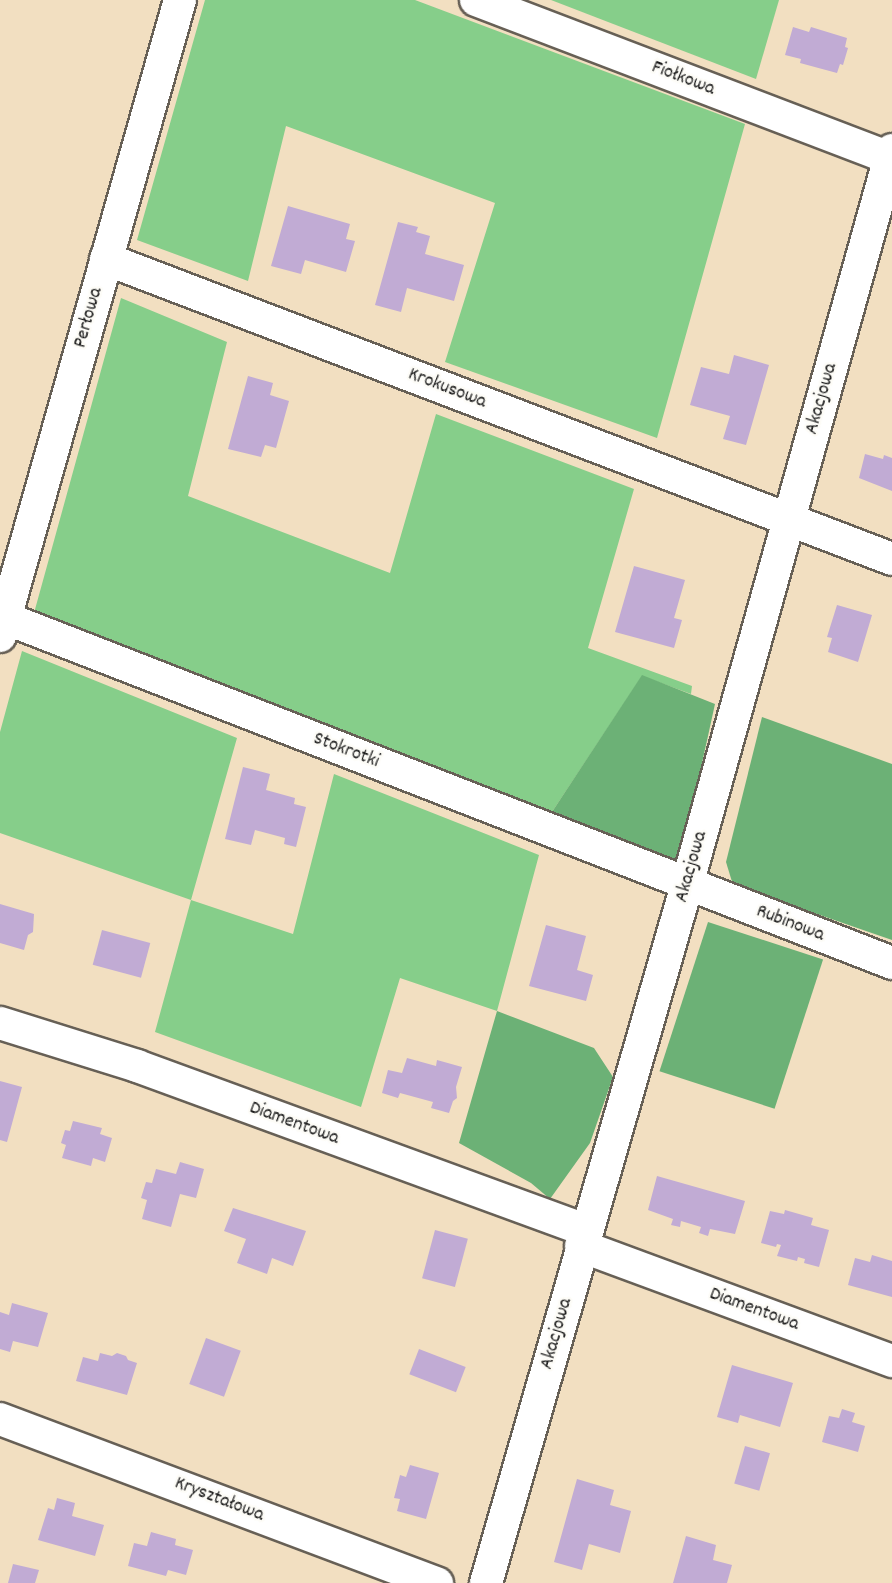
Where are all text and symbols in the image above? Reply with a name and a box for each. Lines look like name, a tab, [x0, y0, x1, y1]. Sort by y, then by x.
street label: Fiołkowa	[648, 56, 718, 102]
street label: Perłowa	[69, 285, 109, 351]
street label: Akacjowa	[800, 361, 844, 437]
street label: Krokusowa	[404, 363, 490, 415]
street label: Stokrotki	[310, 727, 382, 775]
street label: Akacjowa	[670, 829, 714, 905]
street label: Rubinowa	[753, 900, 827, 948]
street label: Diamentowa	[246, 1097, 342, 1151]
street label: Diamentowa	[706, 1283, 802, 1337]
street label: Akacjowa	[535, 1296, 579, 1372]
street label: Kryształowa	[171, 1472, 267, 1528]

